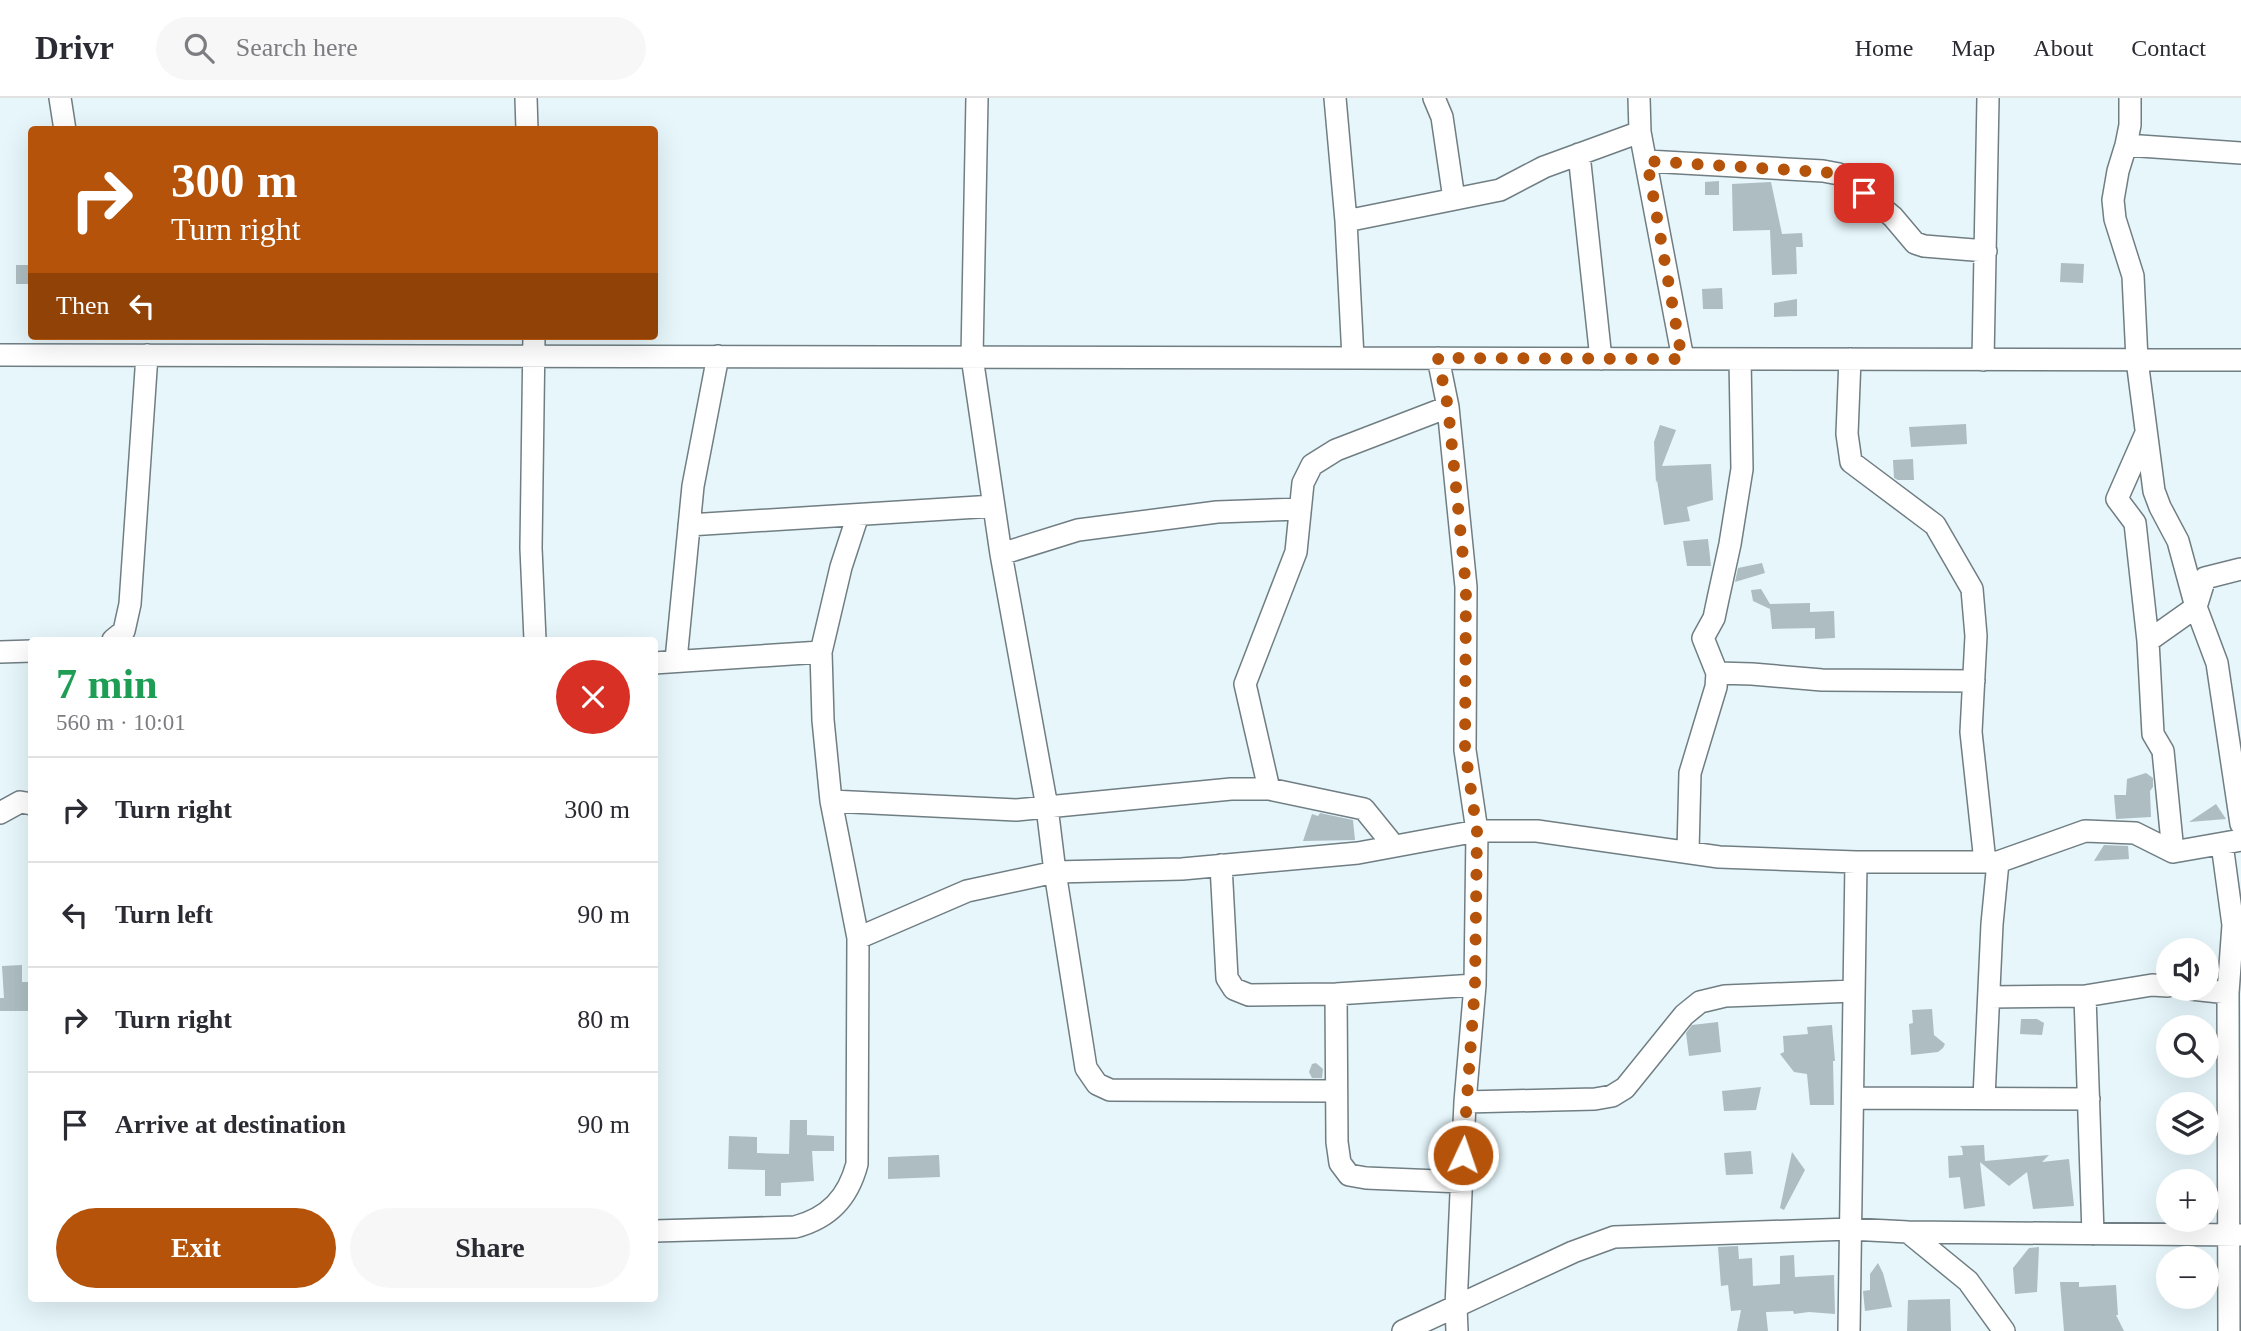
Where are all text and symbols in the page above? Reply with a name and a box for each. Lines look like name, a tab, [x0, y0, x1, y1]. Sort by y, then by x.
search box	[156, 17, 646, 80]
icon: search	[180, 29, 218, 67]
text: Drivr	[35, 30, 114, 66]
text: Search here	[236, 33, 358, 62]
text: Home	[1855, 35, 1913, 61]
text: Map	[1951, 35, 1995, 61]
text: About	[2033, 35, 2093, 61]
text: Contact	[2131, 35, 2206, 61]
text: 300 m	[171, 153, 298, 208]
icon: right	[56, 154, 147, 245]
pin	[1834, 163, 1894, 223]
icon: arrive	[1845, 174, 1883, 212]
text: Turn right	[171, 211, 301, 247]
icon: left	[123, 287, 161, 325]
text: Then	[56, 291, 109, 320]
button: close	[556, 660, 630, 734]
text: 7 min	[56, 661, 158, 707]
text: 560 m · 10:01	[56, 710, 186, 735]
icon: right	[56, 791, 94, 829]
text: Turn right	[115, 795, 232, 824]
text: 300 m	[564, 795, 630, 824]
icon: left	[56, 896, 94, 934]
text: Turn left	[115, 900, 213, 929]
text: 90 m	[577, 900, 630, 929]
map controls	[2156, 938, 2219, 1309]
button: sound	[2156, 938, 2219, 1001]
icon: right	[56, 1001, 94, 1039]
text: Turn right	[115, 1005, 232, 1034]
text: 80 m	[577, 1005, 630, 1034]
button: search	[2156, 1015, 2219, 1078]
button: layers	[2156, 1092, 2219, 1155]
icon: arrive	[56, 1106, 94, 1144]
text: Arrive at destination	[115, 1110, 346, 1139]
text: 90 m	[577, 1110, 630, 1139]
position arrow	[1426, 1118, 1500, 1192]
button: +	[2156, 1169, 2219, 1232]
button: Exit	[56, 1208, 336, 1288]
button: Share	[350, 1208, 630, 1288]
button: −	[2156, 1246, 2219, 1309]

